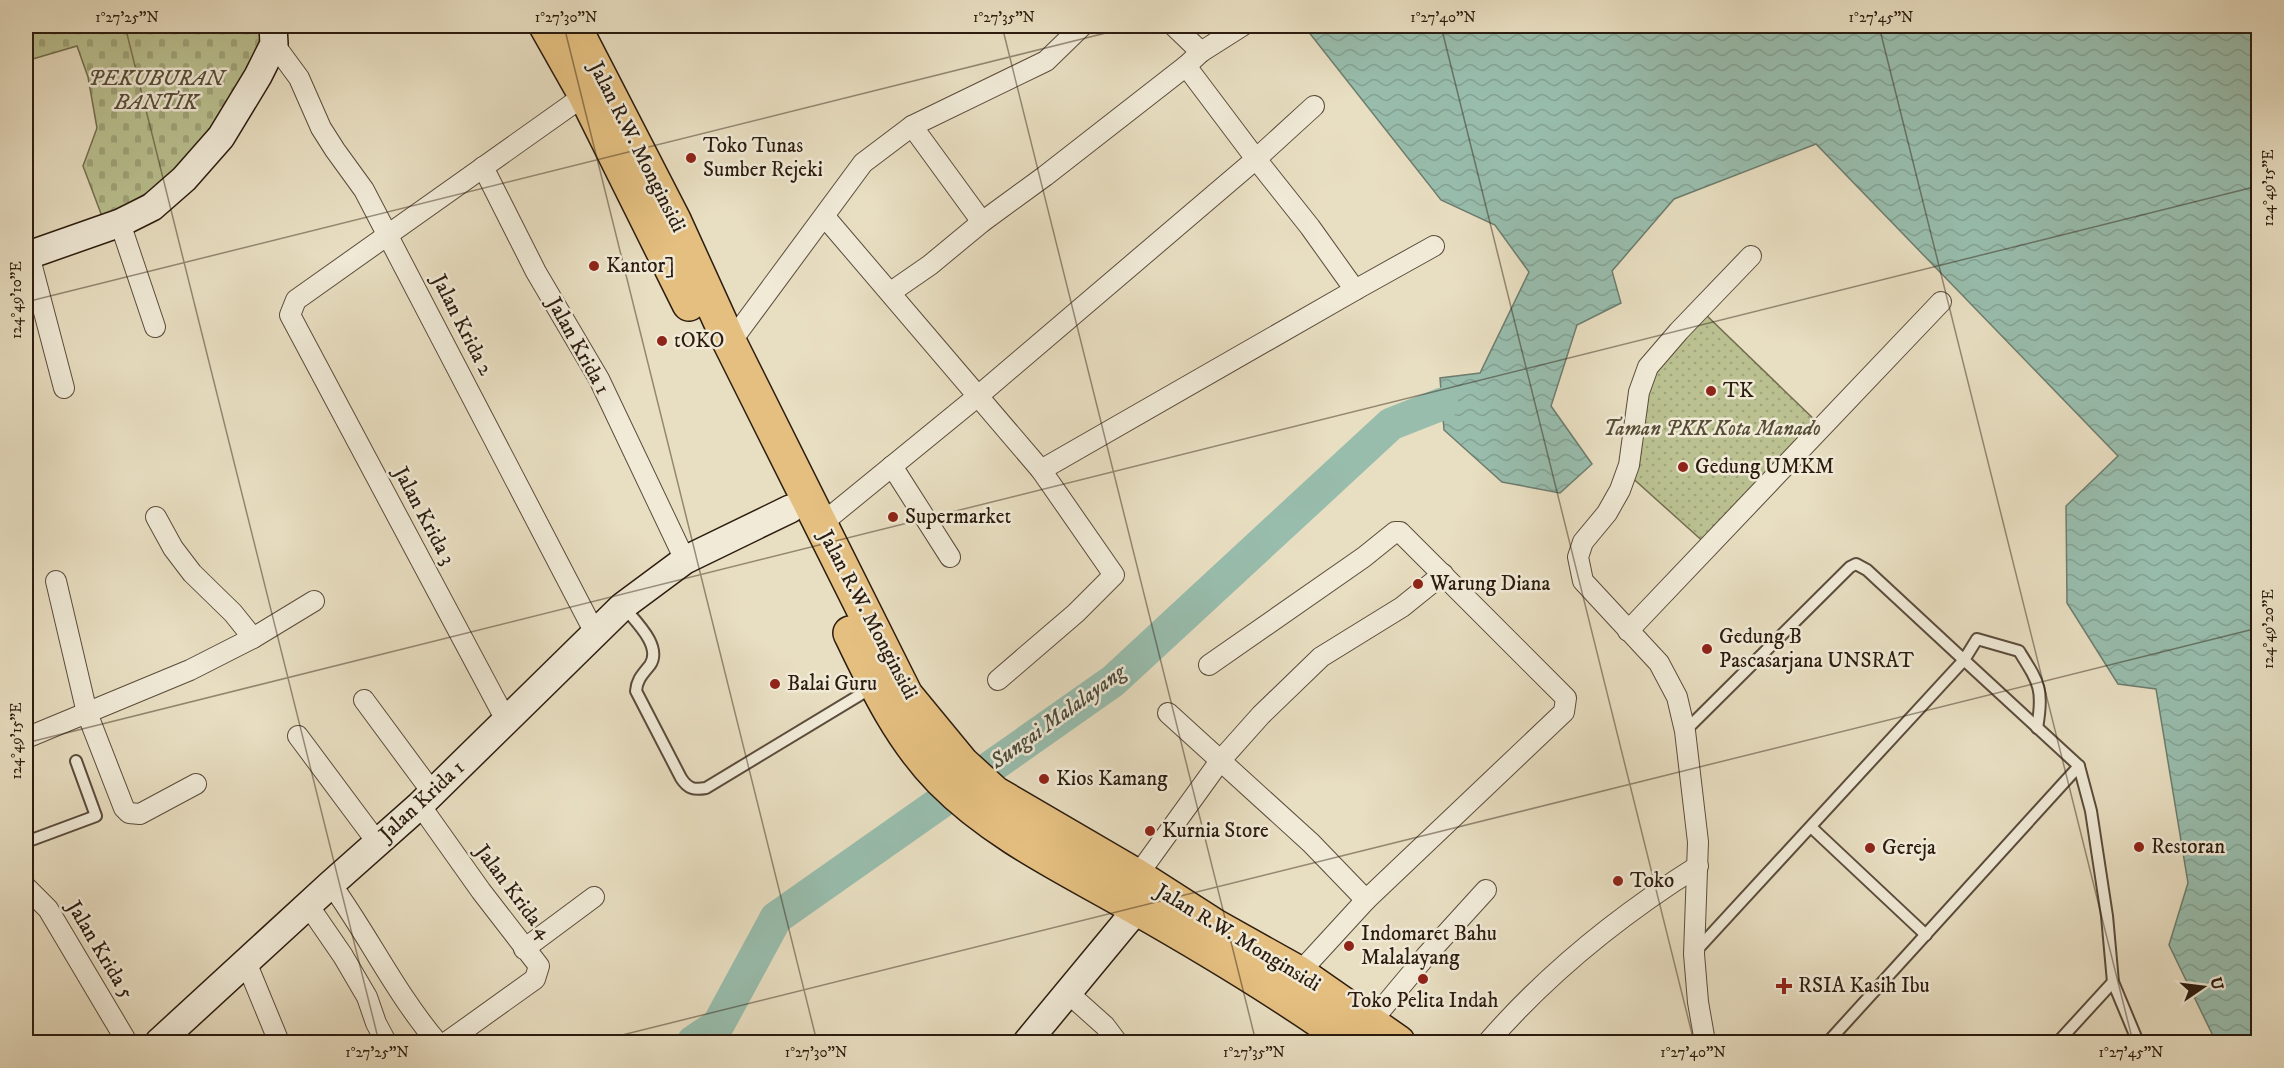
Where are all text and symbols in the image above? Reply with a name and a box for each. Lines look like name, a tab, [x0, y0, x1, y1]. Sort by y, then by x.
text: 1°27'25"N	[95, 8, 159, 27]
text: 1°27'30"N	[535, 8, 597, 27]
text: 1°27'35"N	[973, 8, 1035, 27]
text: 1°27'40"N	[1410, 8, 1476, 27]
text: 1°27'45"N	[1849, 8, 1913, 27]
street label: Jalan R.W. Monginsidi	[582, 55, 691, 237]
park label: PEKUBURAN BANTIK	[88, 66, 228, 116]
place label: Toko Tunas Sumber Rejeki	[703, 133, 823, 183]
text: 124°49'15"E	[2259, 149, 2278, 227]
marker: Toko Tunas Sumber Rejeki	[684, 151, 698, 165]
place label: Kantor]	[606, 253, 675, 279]
marker: Kantor]	[587, 259, 601, 273]
text: 124°49'10"E	[7, 261, 26, 339]
street label: Jalan Krida 2	[425, 268, 499, 380]
street label: Jalan Krida 1	[540, 291, 615, 399]
place label: tOKO	[674, 328, 725, 354]
marker: tOKO	[655, 334, 669, 348]
place label: TK	[1723, 378, 1754, 404]
marker: TK	[1704, 384, 1718, 398]
park label: Taman PKK Kota Manado	[1603, 416, 1821, 442]
place label: Gedung UMKM	[1695, 454, 1834, 480]
marker: Gedung UMKM	[1676, 460, 1690, 474]
street label: Jalan Krida 3	[386, 461, 461, 569]
place label: Supermarket	[905, 504, 1012, 530]
marker: Supermarket	[886, 510, 900, 524]
street label: Jalan R.W. Monginsidi	[811, 524, 924, 704]
place label: Warung Diana	[1429, 571, 1551, 597]
marker: Warung Diana	[1411, 577, 1425, 591]
text: 124°49'20"E	[2259, 589, 2278, 669]
place label: Gedung B Pascasarjana UNSRAT	[1719, 624, 1914, 674]
marker: Gedung B Pascasarjana UNSRAT	[1700, 642, 1714, 656]
water label: Sungai Malalayang	[984, 658, 1133, 776]
place label: Balai Guru	[787, 671, 877, 697]
marker: Balai Guru	[768, 677, 782, 691]
text: 124°49'15"E	[7, 702, 26, 780]
street label: Jalan Krida 1	[372, 755, 470, 848]
place label: Kios Kamang	[1056, 766, 1168, 792]
marker: Kios Kamang	[1037, 772, 1051, 786]
place label: Kurnia Store	[1162, 818, 1269, 844]
marker: Kurnia Store	[1143, 824, 1157, 838]
place label: Restoran	[2151, 834, 2225, 860]
place label: Gereja	[1882, 835, 1936, 861]
street label: Jalan Krida 4	[468, 838, 557, 945]
marker: Restoran	[2132, 840, 2146, 854]
marker: Gereja	[1863, 841, 1877, 855]
place label: Toko	[1630, 868, 1674, 894]
marker: Toko	[1611, 874, 1625, 888]
street label: Jalan R.W. Monginsidi	[1149, 877, 1325, 998]
street label: Jalan Krida 5	[60, 894, 139, 1004]
place label: Indomaret Bahu Malalayang	[1361, 921, 1497, 971]
marker: Indomaret Bahu Malalayang	[1342, 939, 1356, 953]
north arrow	[2173, 957, 2233, 1017]
marker: Toko Pelita Indah	[1416, 972, 1430, 986]
place label: RSIA Kasih Ibu	[1798, 973, 1930, 999]
text: U	[2205, 975, 2228, 993]
marker: RSIA Kasih Ibu	[1775, 977, 1793, 995]
place label: Toko Pelita Indah	[1347, 988, 1499, 1014]
text: 1°27'25"N	[345, 1043, 409, 1062]
text: 1°27'30"N	[785, 1043, 847, 1062]
text: 1°27'35"N	[1223, 1043, 1285, 1062]
text: 1°27'40"N	[1660, 1043, 1726, 1062]
text: 1°27'45"N	[2099, 1043, 2163, 1062]

